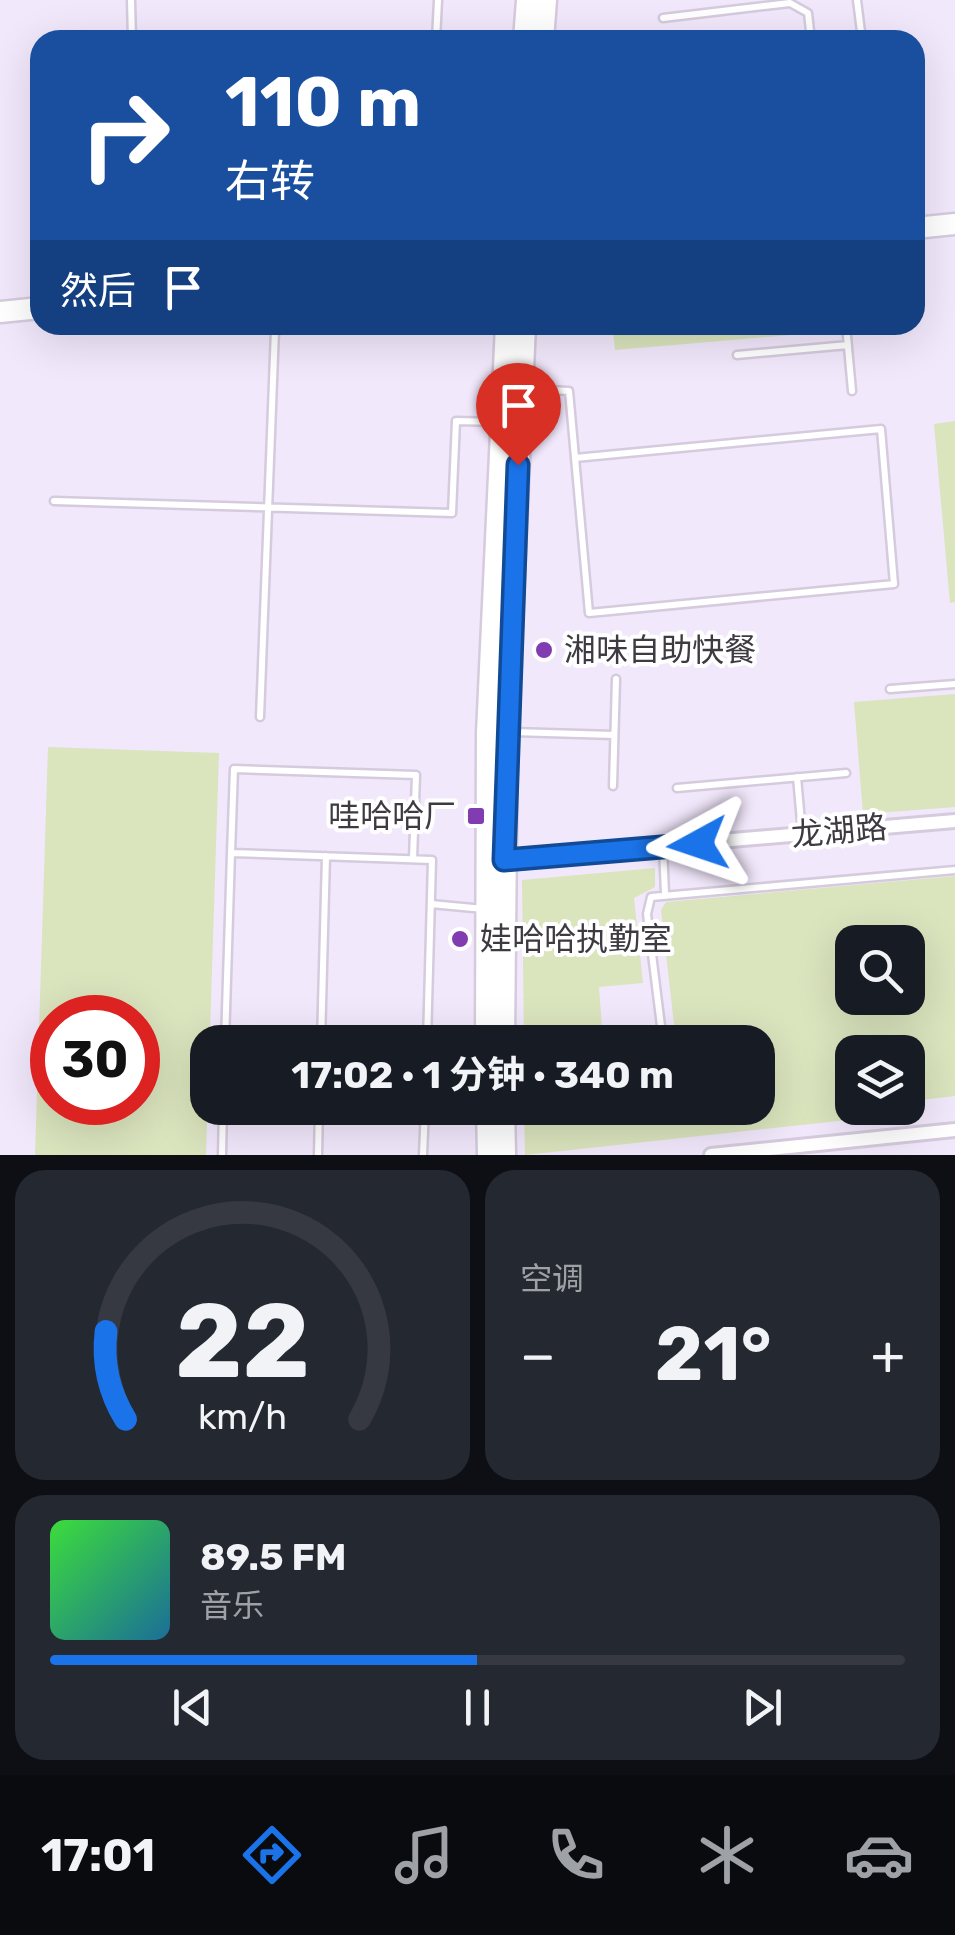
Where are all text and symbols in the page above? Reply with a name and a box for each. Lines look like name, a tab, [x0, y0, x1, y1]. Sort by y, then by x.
text: 110 m	[225, 61, 421, 144]
icon: right	[60, 70, 190, 200]
text: 右转	[225, 155, 315, 208]
icon: arrive	[156, 260, 211, 315]
text: 然后	[60, 268, 136, 314]
pin	[476, 363, 561, 466]
icon: arrive	[491, 378, 546, 433]
place label: 湘味自助快餐	[564, 631, 756, 669]
marker: 湘味自助快餐	[533, 639, 555, 661]
position arrow	[646, 792, 750, 896]
place label: 哇哈哈厂	[328, 797, 456, 835]
marker: 哇哈哈厂	[465, 805, 487, 827]
street label: 龙湖路	[790, 808, 888, 854]
place label: 娃哈哈执勤室	[480, 920, 672, 958]
map controls	[835, 925, 925, 1125]
button: search	[835, 925, 925, 1015]
marker: 娃哈哈执勤室	[449, 928, 471, 950]
speed limit sign: 30	[30, 995, 160, 1125]
button: layers	[835, 1035, 925, 1125]
text: 17:02 · 1 分钟 · 340 m	[291, 1052, 674, 1098]
text: 空调	[520, 1260, 584, 1298]
text: 22	[175, 1280, 310, 1403]
text: 21°	[655, 1310, 772, 1399]
text: −	[520, 1323, 556, 1388]
text: +	[871, 1323, 905, 1388]
text: km/h	[198, 1396, 287, 1438]
text: 89.5 FM	[200, 1534, 347, 1580]
text: 音乐	[200, 1587, 264, 1625]
icon: previous	[165, 1680, 220, 1735]
icon: pause	[450, 1680, 505, 1735]
icon: next	[735, 1680, 790, 1735]
icon: directions	[237, 1820, 307, 1890]
icon: music	[389, 1820, 459, 1890]
icon: phone	[541, 1820, 611, 1890]
icon: climate	[692, 1820, 762, 1890]
icon: car	[844, 1820, 914, 1890]
text: 17:01	[41, 1829, 155, 1882]

